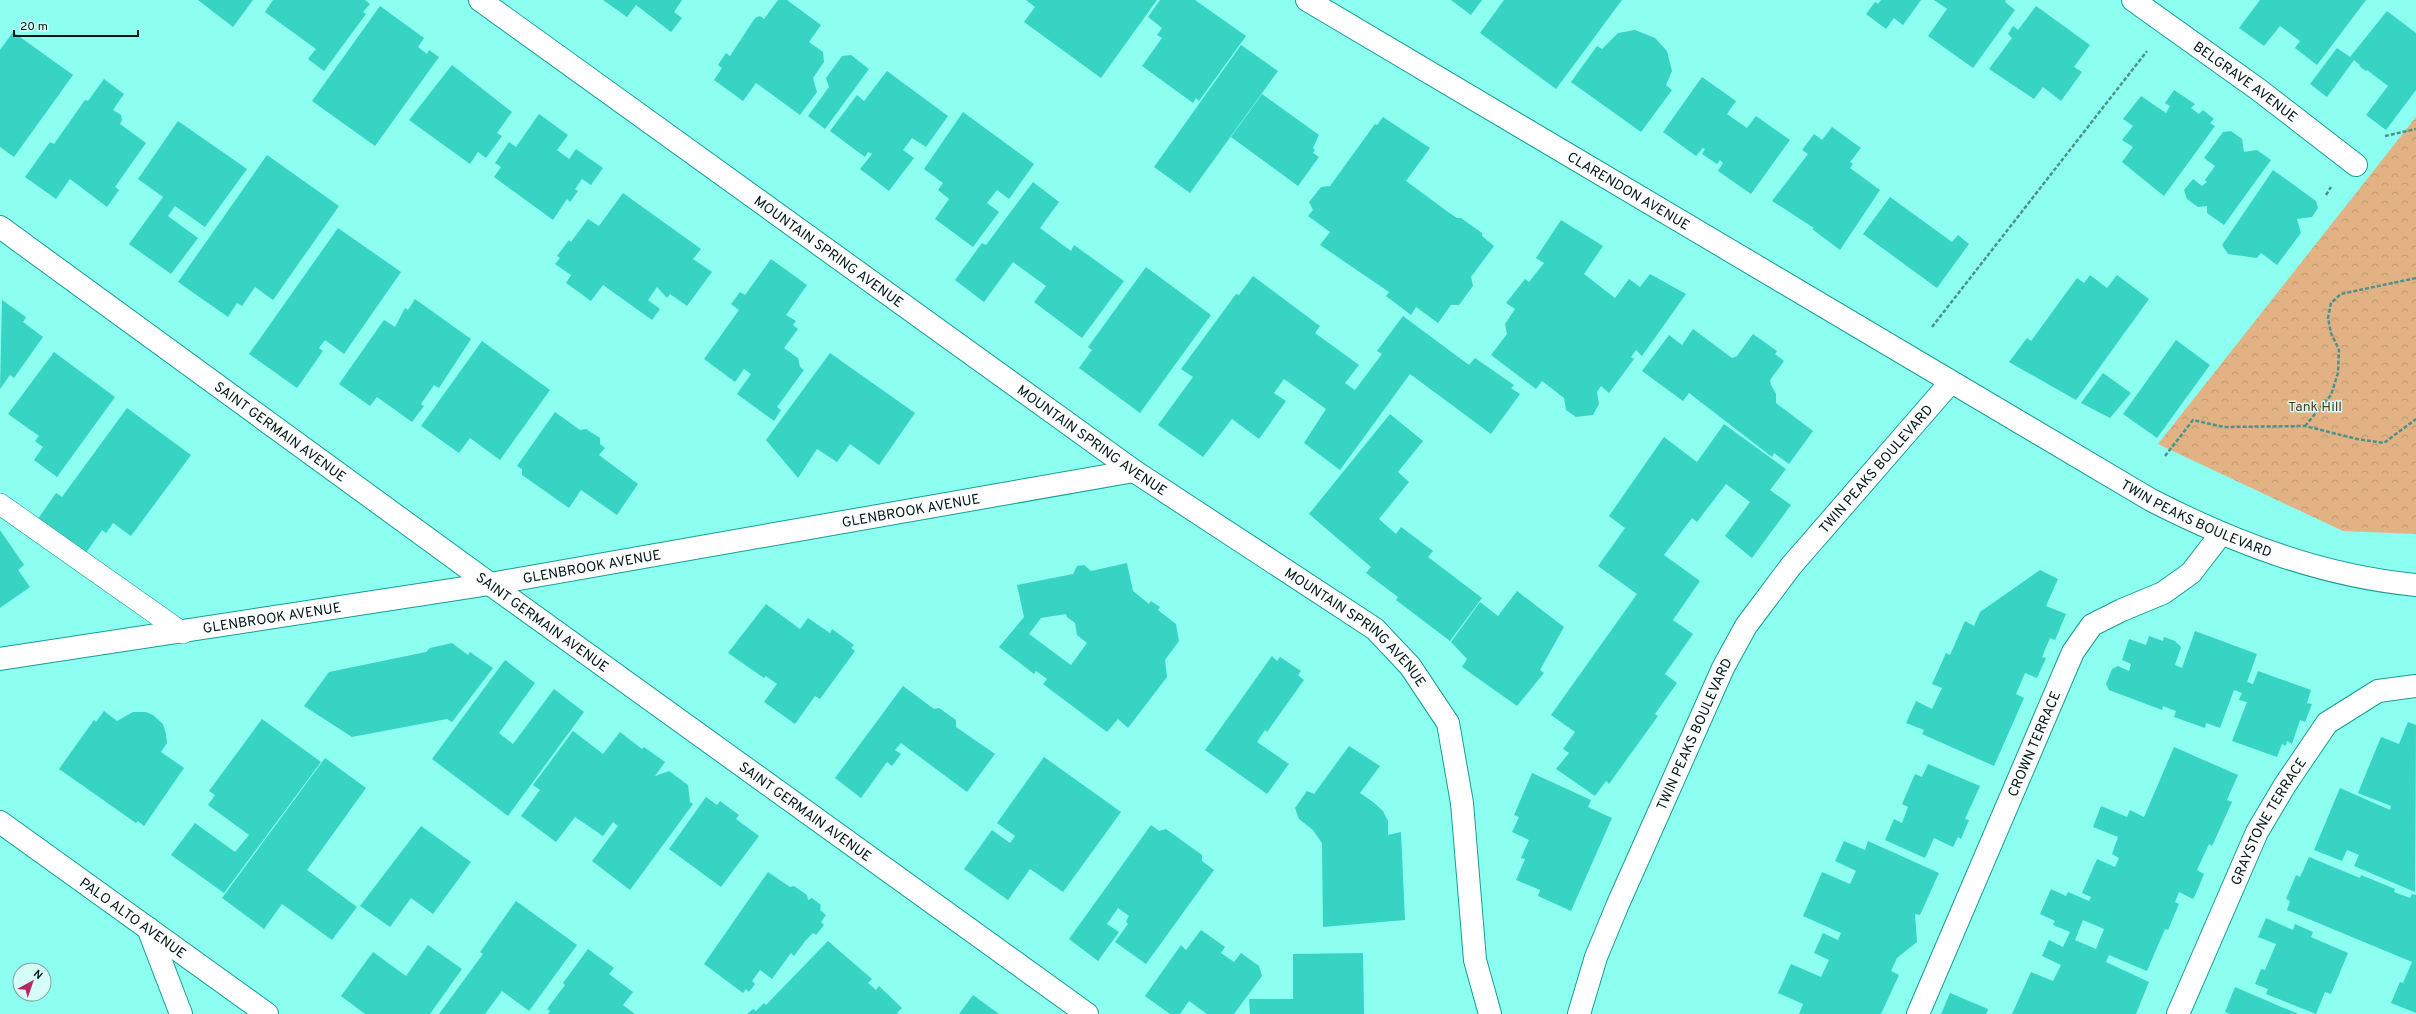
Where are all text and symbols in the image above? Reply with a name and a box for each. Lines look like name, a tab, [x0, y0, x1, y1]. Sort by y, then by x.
scale bar	[14, 12, 138, 38]
text: 20 m	[20, 19, 48, 35]
street label: BELGRAVE AVENUE	[2189, 39, 2300, 127]
street label: CLARENDON AVENUE	[1564, 149, 1692, 235]
street label: MOUNTAIN SPRING AVENUE	[750, 193, 906, 312]
street label: SAINT GERMAIN AVENUE	[210, 379, 349, 486]
street label: MOUNTAIN SPRING AVENUE	[1013, 382, 1170, 500]
park label: Tank Hill	[2288, 399, 2342, 416]
street label: TWIN PEAKS BOULEVARD	[1816, 402, 1937, 537]
street label: TWIN PEAKS BOULEVARD	[2117, 477, 2274, 562]
street label: GLENBROOK AVENUE	[841, 491, 981, 532]
street label: GLENBROOK AVENUE	[522, 547, 662, 588]
street label: MOUNTAIN SPRING AVENUE	[1281, 565, 1429, 691]
street label: SAINT GERMAIN AVENUE	[472, 570, 611, 676]
street label: GLENBROOK AVENUE	[202, 600, 342, 638]
street label: TWIN PEAKS BOULEVARD	[1654, 656, 1737, 813]
street label: CROWN TERRACE	[2005, 689, 2065, 800]
street label: GRAYSTONE TERRACE	[2228, 755, 2311, 888]
street label: SAINT GERMAIN AVENUE	[735, 759, 874, 866]
street label: PALO ALTO AVENUE	[76, 875, 189, 963]
north arrow	[12, 962, 52, 1002]
text: N	[30, 967, 45, 983]

